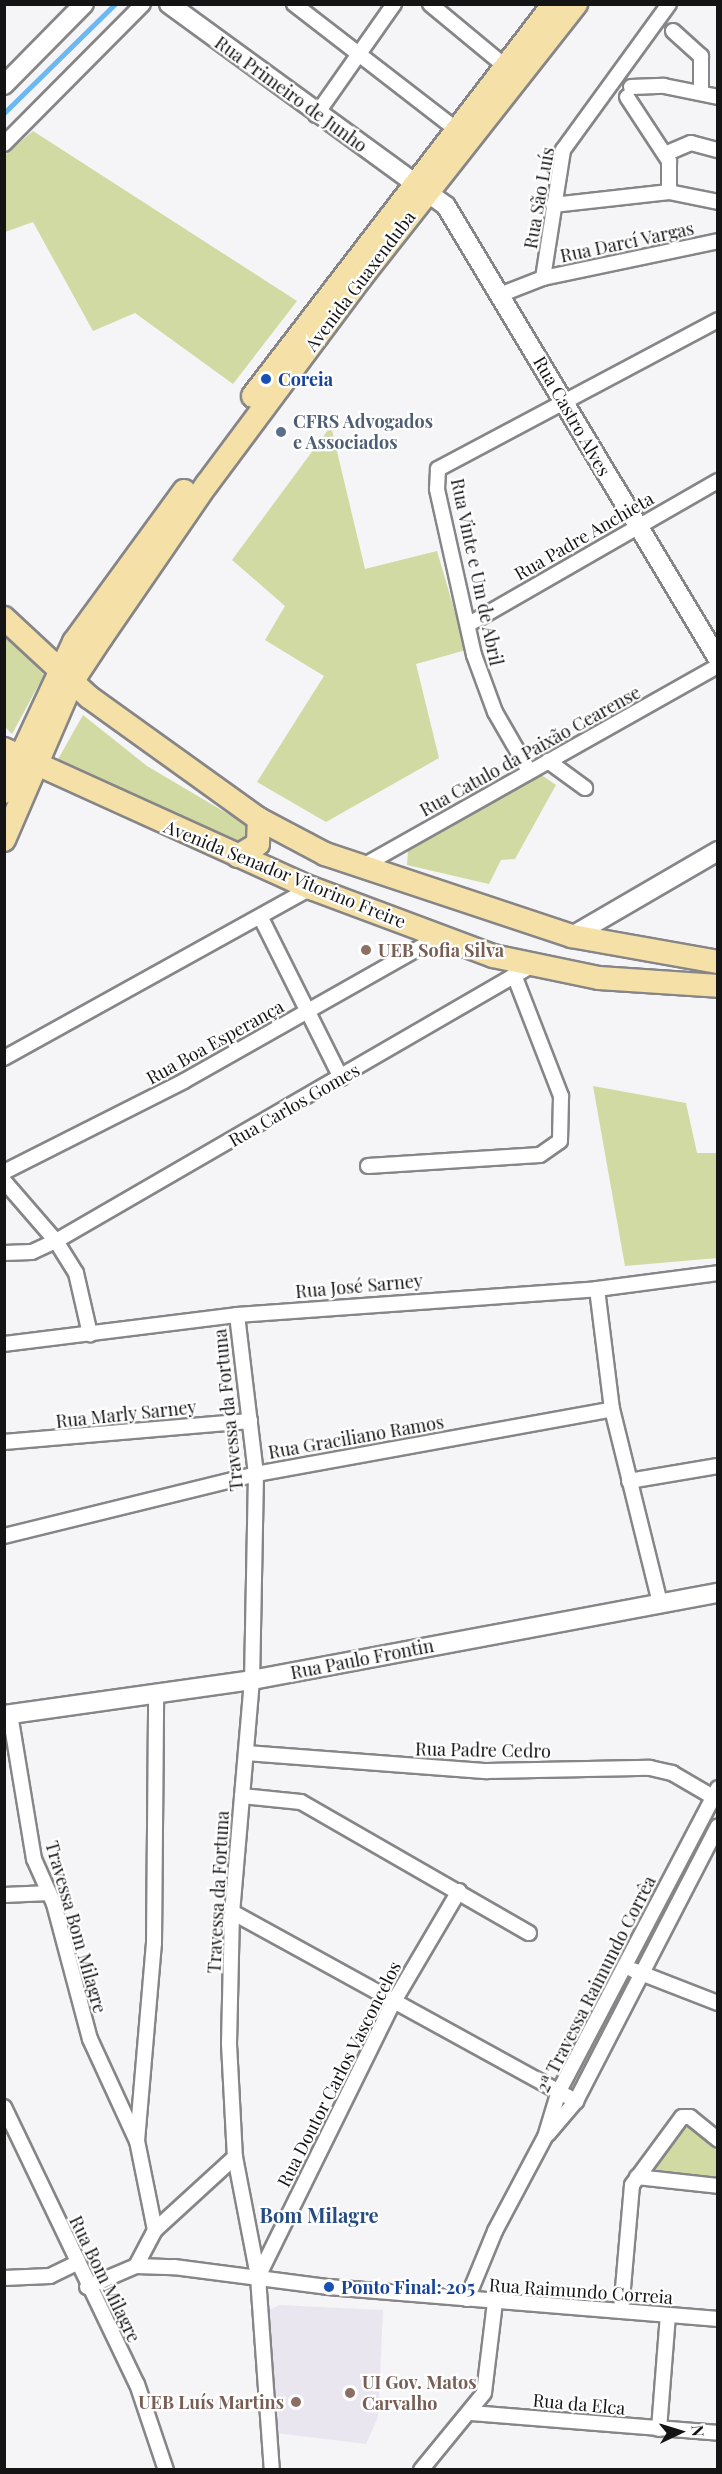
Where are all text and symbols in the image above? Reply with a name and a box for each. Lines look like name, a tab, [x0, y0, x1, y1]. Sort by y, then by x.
street label: Rua Primeiro de Junho	[211, 31, 371, 157]
street label: Rua São Luís	[519, 145, 559, 251]
street label: Avenida Guaxenduba	[300, 207, 420, 355]
street label: Rua Darcí Vargas	[558, 217, 696, 267]
street label: Rua Castro Alves	[529, 352, 615, 480]
place label: Coreia	[278, 368, 333, 390]
marker: Coreia	[259, 372, 273, 386]
place label: CFRS Advogados e Associados	[293, 411, 434, 454]
marker: CFRS Advogados e Associados	[274, 425, 288, 439]
street label: Rua Vinte e Um de Abril	[446, 476, 508, 668]
street label: Rua Padre Anchieta	[510, 487, 658, 585]
street label: Rua Catulo da Paixão Cearense	[416, 681, 644, 821]
street label: Avenida Senador Vitorino Freire	[160, 815, 410, 933]
place label: UEB Sofia Silva	[378, 939, 504, 961]
marker: UEB Sofia Silva	[359, 943, 373, 957]
street label: Rua Boa Esperança	[142, 995, 288, 1089]
street label: Rua Carlos Gomes	[225, 1059, 363, 1151]
street label: Rua José Sarney	[294, 1270, 424, 1302]
street label: Travessa da Fortuna	[209, 1328, 247, 1492]
street label: Rua Marly Sarney	[54, 1396, 198, 1432]
street label: Rua Graciliano Ramos	[266, 1411, 446, 1463]
street label: Rua Paulo Frontin	[288, 1635, 436, 1683]
street label: Rua Padre Cedro	[415, 1738, 551, 1762]
street label: Travessa da Fortuna	[203, 1810, 233, 1974]
street label: Travessa Bom Milagre	[41, 1838, 111, 2016]
street label: 2ª Travessa Raimundo Corrêa	[532, 1872, 660, 2096]
street label: Rua Doutor Carlos Vasconcelos	[272, 1957, 406, 2191]
district label: Bom Milagre	[259, 2202, 379, 2226]
street label: Rua Bom Milagre	[65, 2212, 145, 2346]
street label: Rua Raimundo Correia	[488, 2274, 674, 2308]
place label: Ponto Final: 205	[341, 2276, 475, 2298]
marker: Ponto Final: 205	[322, 2280, 336, 2294]
place label: UI Gov. Matos Carvalho	[362, 2372, 477, 2414]
marker: UI Gov. Matos Carvalho	[343, 2386, 357, 2400]
street label: Rua da Elca	[532, 2389, 626, 2419]
place label: UEB Luís Martins	[138, 2391, 284, 2413]
marker: UEB Luís Martins	[289, 2395, 303, 2409]
north arrow	[650, 2402, 710, 2462]
text: N	[688, 2424, 709, 2437]

